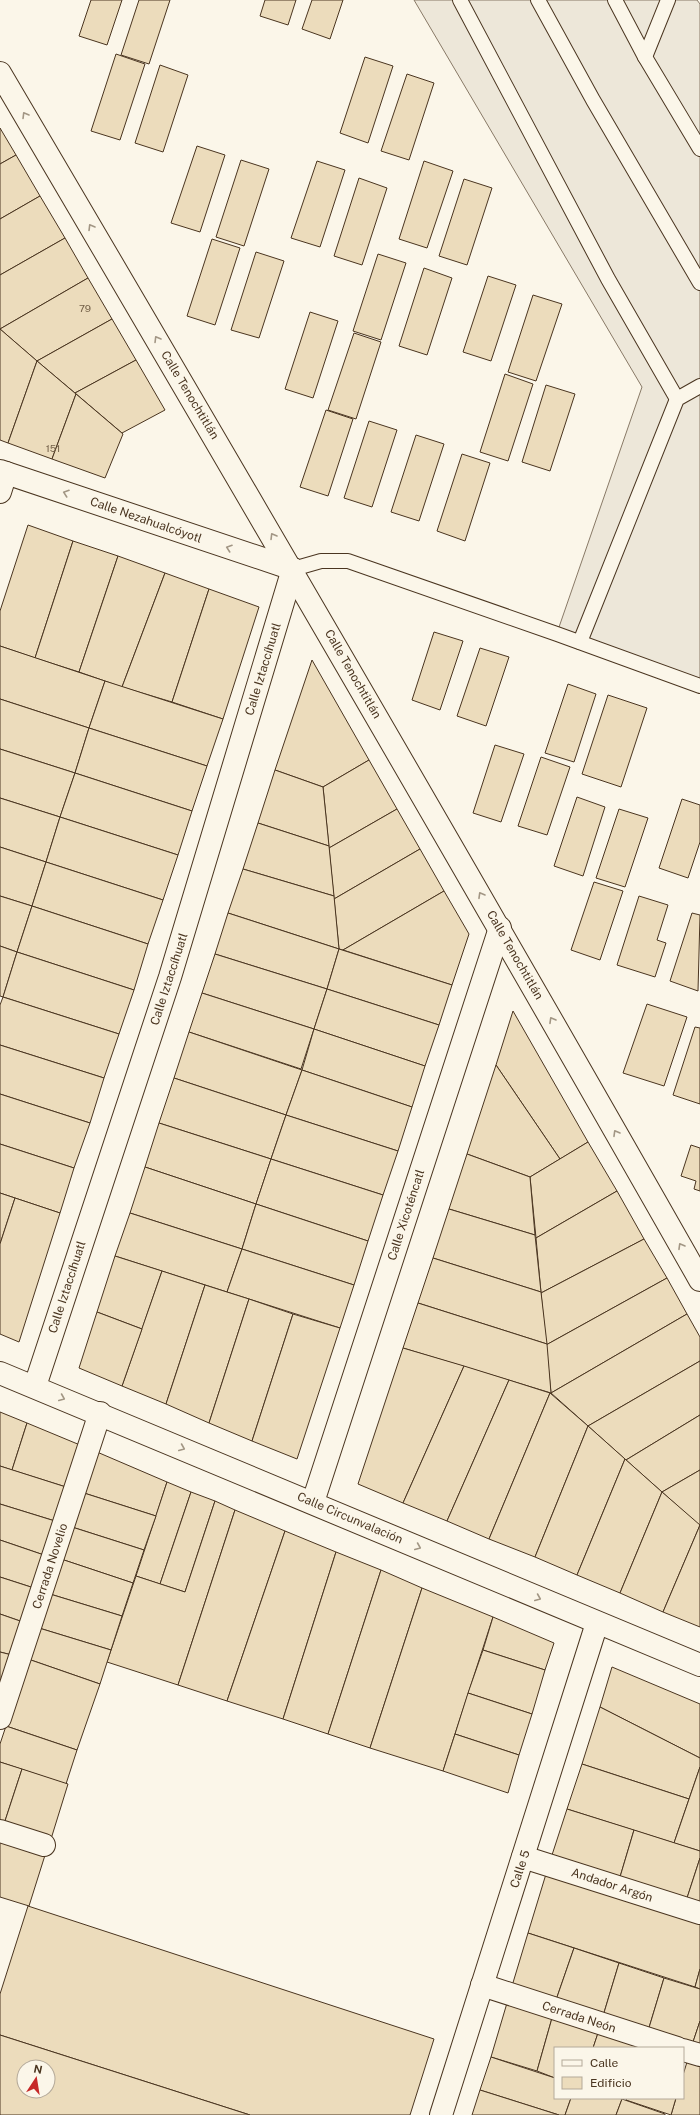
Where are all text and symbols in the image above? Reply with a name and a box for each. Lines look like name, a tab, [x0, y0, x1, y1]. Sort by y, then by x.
one-way arrow	[22, 112, 29, 120]
one-way arrow	[88, 224, 95, 231]
house number: 79	[79, 302, 91, 314]
one-way arrow	[154, 336, 162, 343]
street label: Calle Tenochtitlán	[158, 348, 222, 442]
house number: 151	[46, 442, 60, 454]
one-way arrow	[63, 489, 70, 498]
street label: Calle Nezahualcóyotl	[88, 494, 204, 546]
one-way arrow	[270, 533, 277, 540]
one-way arrow	[226, 544, 233, 553]
street label: Calle Iztaccíhuatl	[242, 621, 284, 717]
street label: Calle Tenochtitlán	[322, 627, 384, 721]
one-way arrow	[478, 892, 485, 899]
street label: Calle Tenochtitlán	[484, 908, 546, 1002]
street label: Calle Iztaccíhuatl	[147, 931, 191, 1027]
one-way arrow	[550, 1017, 557, 1024]
one-way arrow	[614, 1130, 621, 1137]
street label: Calle Xicoténcatl	[385, 1167, 427, 1262]
street label: Calle Iztaccíhuatl	[45, 1239, 89, 1335]
one-way arrow	[678, 1243, 685, 1250]
one-way arrow	[59, 1393, 66, 1401]
one-way arrow	[179, 1443, 186, 1451]
street label: Calle Circunvalación	[295, 1489, 405, 1547]
street label: Cerrada Novelio	[30, 1521, 71, 1611]
one-way arrow	[414, 1542, 422, 1550]
one-way arrow	[534, 1593, 541, 1601]
street label: Calle 5	[507, 1848, 533, 1890]
street label: Andador Argón	[570, 1865, 655, 1905]
street label: Cerrada Neón	[540, 1998, 618, 2036]
legend	[554, 2047, 684, 2099]
text: Calle	[590, 2056, 619, 2070]
north arrow	[16, 2059, 56, 2099]
text: N	[33, 2062, 44, 2076]
text: Edificio	[590, 2076, 632, 2090]

